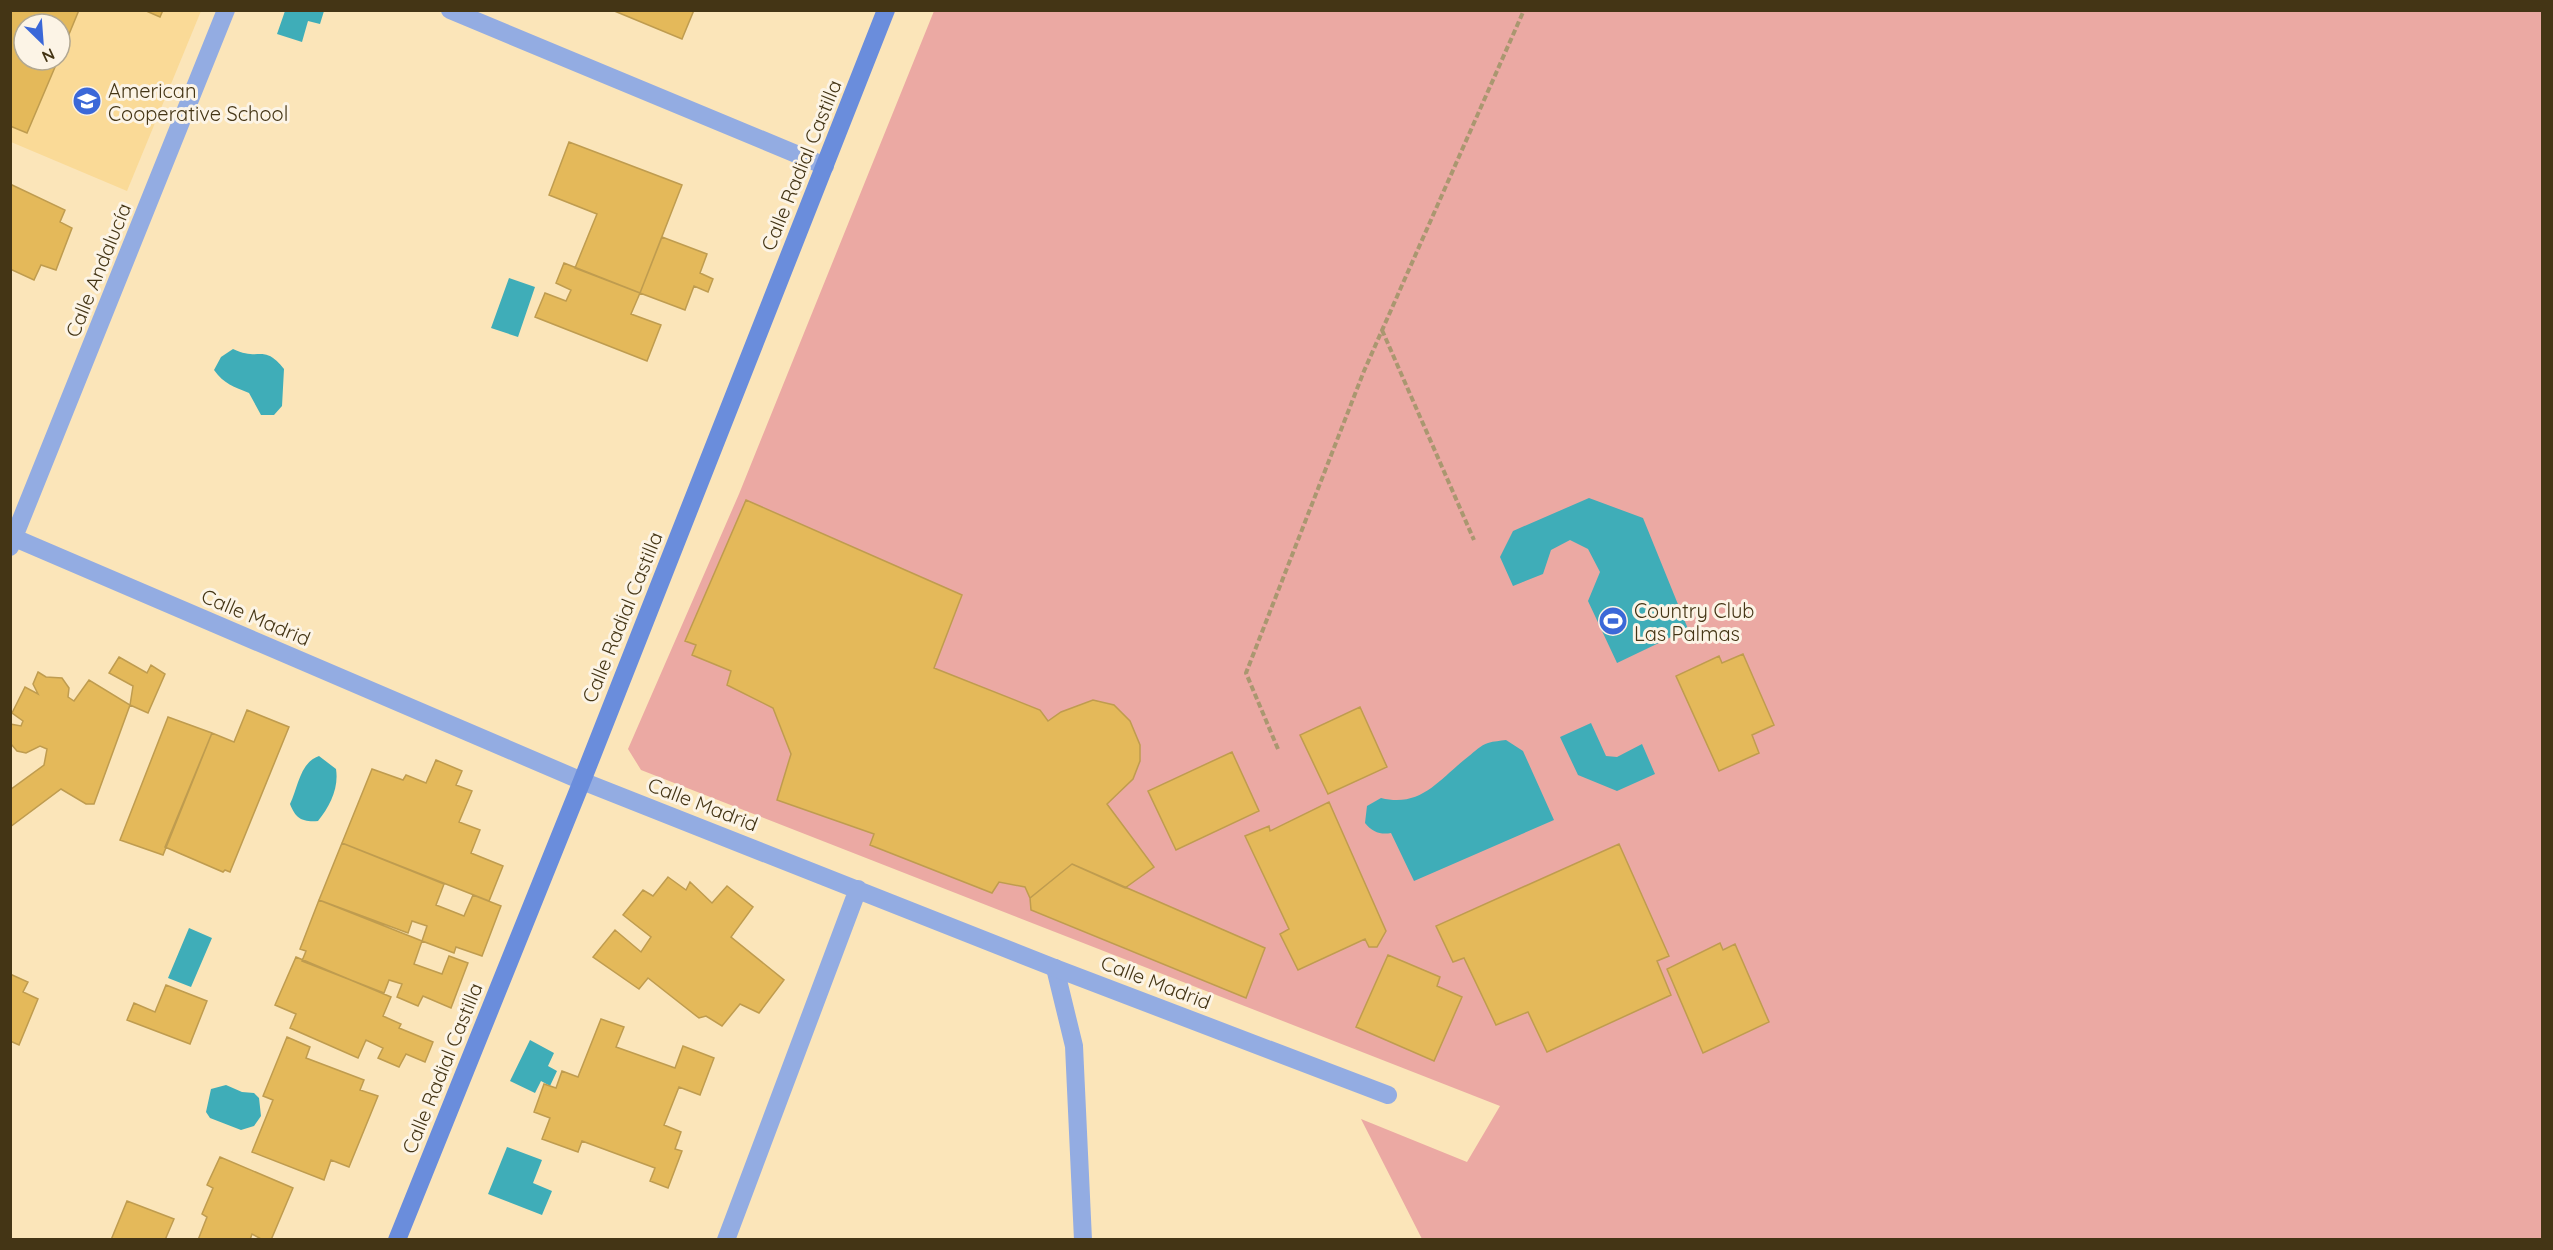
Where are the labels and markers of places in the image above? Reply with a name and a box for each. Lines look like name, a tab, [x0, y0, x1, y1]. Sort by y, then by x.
place label: American Cooperative School	[108, 78, 288, 126]
school or university icon: American Cooperative School	[71, 85, 103, 117]
place label: Country Club Las Palmas	[1634, 598, 1754, 646]
sports icon: Country Club Las Palmas	[1597, 605, 1629, 637]

